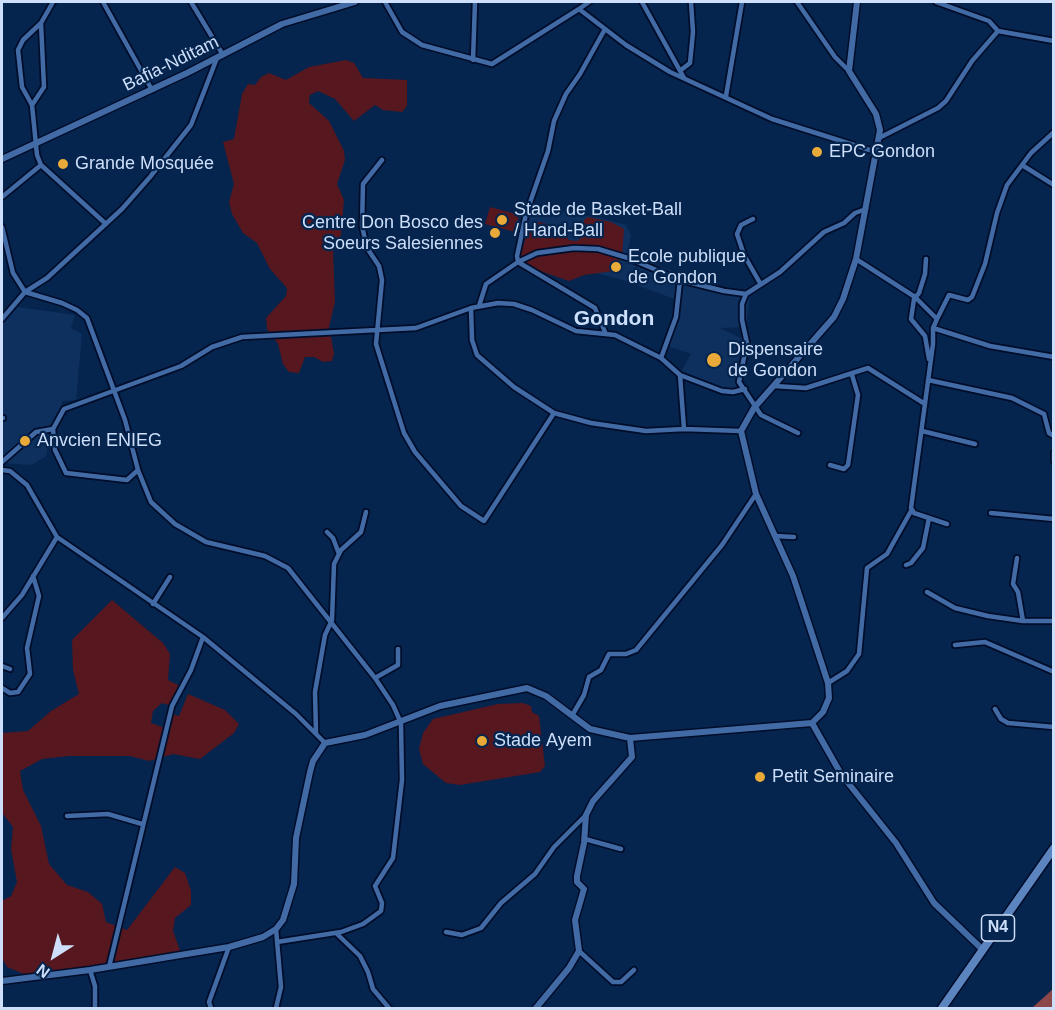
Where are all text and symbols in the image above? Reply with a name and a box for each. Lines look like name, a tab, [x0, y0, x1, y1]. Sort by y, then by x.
street label: Bafia-Nditam	[120, 31, 222, 97]
place label: EPC Gondon	[829, 141, 935, 163]
marker: EPC Gondon	[810, 145, 824, 159]
place label: Grande Mosquée	[75, 153, 214, 175]
marker: Grande Mosquée	[56, 157, 70, 171]
place label: Stade de Basket-Ball / Hand-Ball	[514, 199, 682, 242]
place label: Centre Don Bosco des Soeurs Salesiennes	[302, 212, 483, 254]
marker: Stade de Basket-Ball / Hand-Ball	[495, 213, 509, 227]
marker: Centre Don Bosco des Soeurs Salesiennes	[488, 226, 502, 240]
place label: Ecole publique de Gondon	[628, 246, 746, 288]
marker: Ecole publique de Gondon	[609, 260, 623, 274]
district label: Gondon	[574, 306, 654, 332]
place label: Dispensaire de Gondon	[728, 339, 823, 382]
marker: Dispensaire de Gondon	[705, 351, 723, 369]
place label: Anvcien ENIEG	[37, 430, 162, 452]
marker: Anvcien ENIEG	[18, 434, 32, 448]
place label: Stade Ayem	[494, 730, 592, 752]
marker: Stade Ayem	[475, 734, 489, 748]
place label: Petit Seminaire	[772, 766, 894, 788]
marker: Petit Seminaire	[753, 770, 767, 784]
road number: N4	[982, 915, 1014, 941]
north arrow	[24, 926, 84, 986]
text: N	[33, 961, 53, 981]

